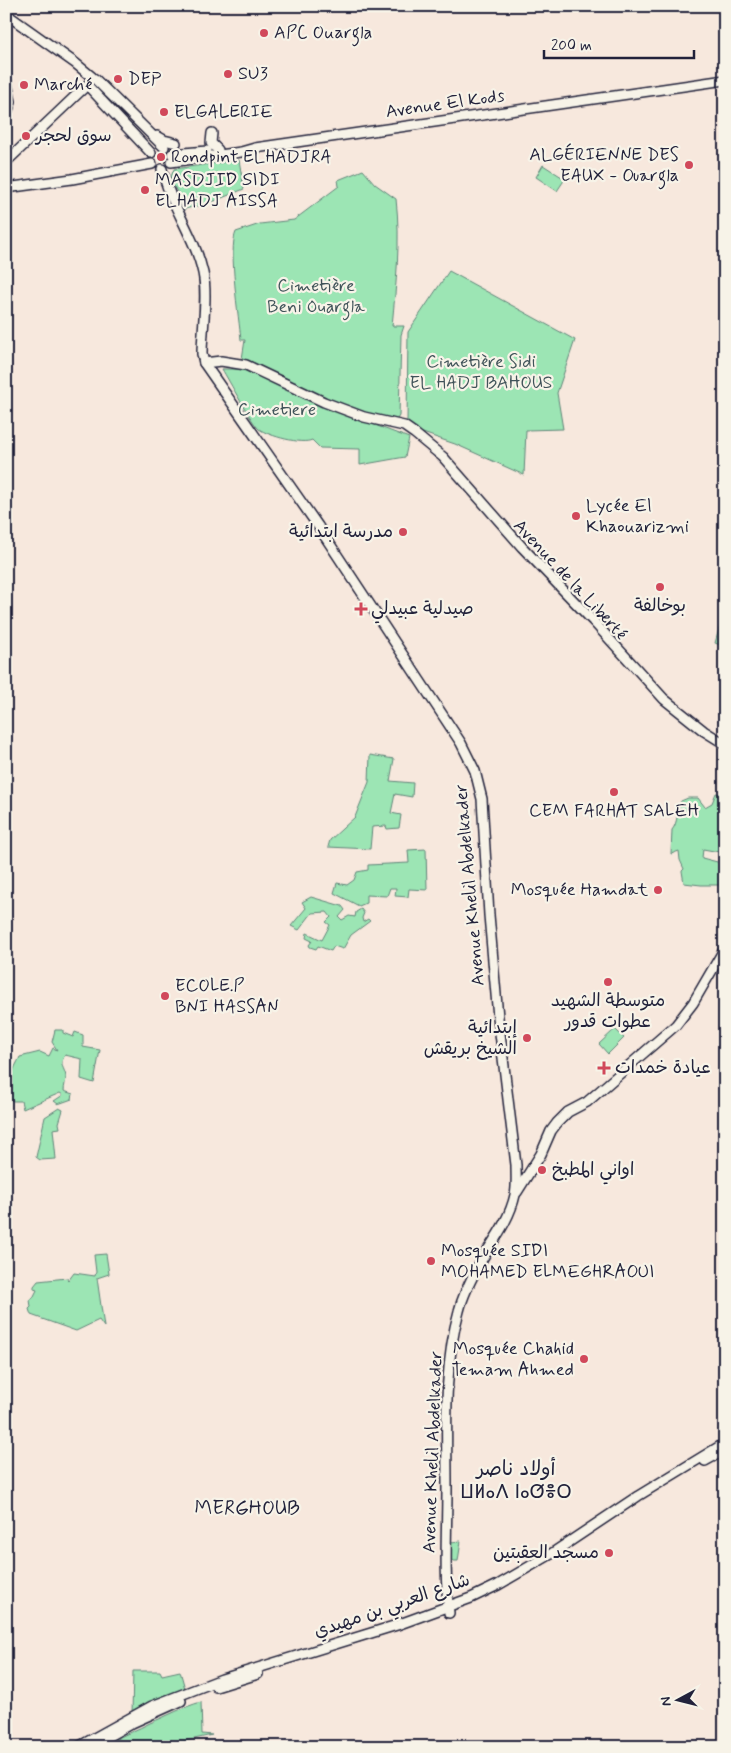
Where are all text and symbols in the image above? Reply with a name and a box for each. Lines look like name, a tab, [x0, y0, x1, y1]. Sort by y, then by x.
place label: APC Ouargla	[274, 21, 372, 47]
marker: APC Ouargla	[258, 27, 270, 39]
scale bar	[544, 28, 694, 60]
text: 200 m	[551, 36, 592, 56]
place label: SU3	[238, 62, 268, 86]
place label: DEP	[128, 67, 162, 91]
marker: SU3	[222, 68, 234, 80]
place label: Marché	[34, 73, 92, 97]
marker: DEP	[112, 73, 124, 85]
marker: Marché	[18, 79, 30, 91]
street label: Avenue El Kods	[384, 84, 506, 124]
place label: ELGALERIE	[174, 100, 273, 124]
marker: ELGALERIE	[158, 106, 170, 118]
place label: سوق لحجر	[34, 124, 112, 148]
marker: سوق لحجر	[20, 130, 32, 142]
place label: ALGÉRIENNE DES EAUX - Ouargla	[529, 143, 679, 190]
place label: Rondpint ELHADJRA	[171, 145, 332, 169]
marker: Rondpint ELHADJRA	[155, 151, 167, 163]
marker: ALGÉRIENNE DES EAUX - Ouargla	[683, 159, 695, 171]
place label: MASDJID SIDI ELHADJ AISSA	[155, 168, 280, 213]
marker: MASDJID SIDI ELHADJ AISSA	[139, 184, 151, 196]
park label: Cimetière Beni Ouargla	[267, 274, 365, 321]
park label: Cimetière Sidi EL HADJ BAHOUS	[410, 350, 552, 395]
park label: Cimetiere	[238, 398, 316, 422]
place label: Lycée El Khaouarizmi	[586, 494, 689, 539]
marker: Lycée El Khaouarizmi	[570, 510, 582, 522]
street label: Avenue de la Liberté	[508, 514, 632, 646]
place label: مدرسة ابتدائية	[289, 520, 393, 544]
marker: مدرسة ابتدائية	[397, 526, 409, 538]
marker: بوخالفة	[654, 581, 666, 593]
place label: بوخالفة	[634, 594, 686, 618]
place label: صيدلية عبيدلي	[371, 597, 474, 624]
marker: صيدلية عبيدلي	[355, 603, 367, 615]
street label: Avenue Khelil Abdelkader	[449, 783, 491, 987]
marker: CEM FARHAT SALEH	[608, 786, 620, 798]
place label: CEM FARHAT SALEH	[529, 799, 699, 823]
place label: Mosquée Hamdat	[511, 878, 648, 902]
marker: Mosquée Hamdat	[652, 884, 664, 896]
place label: ECOLE.P BNI HASSAN	[175, 974, 279, 1019]
marker: متوسطة الشهيد عطوات قدور	[602, 976, 614, 988]
place label: متوسطة الشهيد عطوات قدور	[551, 989, 665, 1034]
marker: ECOLE.P BNI HASSAN	[159, 990, 171, 1002]
place label: إبتدائية الشيخ بريقش	[424, 1016, 517, 1061]
marker: إبتدائية الشيخ بريقش	[521, 1032, 533, 1044]
place label: عيادة خمدات	[615, 1056, 711, 1080]
marker: عيادة خمدات	[597, 1061, 611, 1075]
place label: اواني المطبخ	[552, 1158, 634, 1185]
marker: اواني المطبخ	[536, 1164, 548, 1176]
place label: Mosquée SIDI MOHAMED ELMEGHRAOUI	[441, 1239, 655, 1284]
marker: Mosquée SIDI MOHAMED ELMEGHRAOUI	[425, 1255, 437, 1267]
place label: Mosquée Chahid Temam Ahmed	[452, 1337, 574, 1382]
street label: Avenue Khelil Abdelkader	[417, 1350, 449, 1554]
marker: Mosquée Chahid Temam Ahmed	[578, 1353, 590, 1365]
district label: أولاد ناصر ⵡⵍⴰⴷ ⵏⴰⵚⴻⵔ	[460, 1456, 572, 1506]
district label: MERGHOUB	[195, 1495, 299, 1522]
place label: مسجد العقبتين	[493, 1541, 599, 1565]
marker: مسجد العقبتين	[603, 1547, 615, 1559]
street label: شارع العربي بن مهيدي	[311, 1568, 474, 1647]
north arrow	[654, 1676, 704, 1726]
text: N	[657, 1696, 676, 1707]

